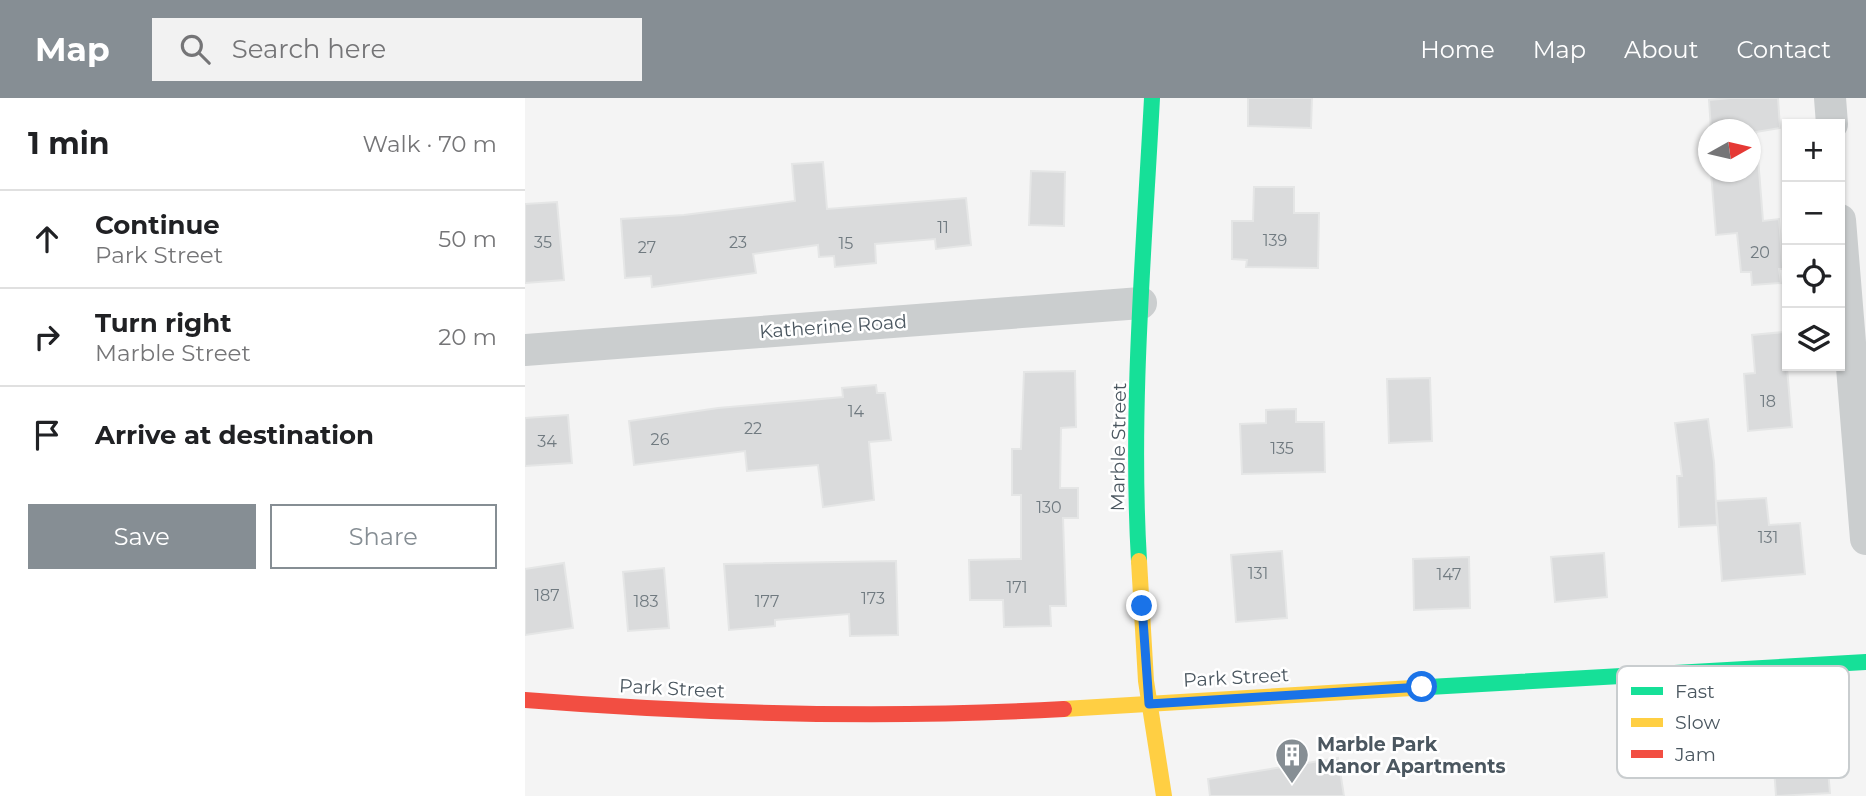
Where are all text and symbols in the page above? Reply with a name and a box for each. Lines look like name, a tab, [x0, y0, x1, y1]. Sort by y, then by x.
search box	[152, 18, 642, 81]
text: Map	[35, 29, 110, 69]
icon: search	[176, 30, 214, 68]
text: Search here	[232, 33, 386, 65]
text: Home	[1420, 35, 1495, 64]
text: Map	[1533, 35, 1586, 64]
text: About	[1624, 35, 1698, 64]
text: Contact	[1736, 35, 1831, 64]
north arrow	[1698, 119, 1761, 182]
map controls	[1782, 119, 1845, 371]
button: +	[1782, 119, 1845, 182]
text: 1 min	[28, 125, 109, 162]
text: Walk · 70 m	[363, 130, 497, 158]
button: −	[1782, 182, 1845, 245]
text: Continue	[95, 209, 220, 241]
house number: 11	[937, 218, 949, 237]
icon: ahead	[28, 220, 66, 258]
text: 50 m	[438, 225, 497, 253]
house number: 139	[1263, 231, 1287, 250]
house number: 35	[534, 233, 552, 252]
house number: 23	[729, 233, 747, 252]
house number: 15	[839, 234, 853, 253]
house number: 27	[638, 238, 656, 257]
text: Park Street	[95, 241, 223, 269]
house number: 20	[1750, 243, 1770, 262]
button: locate	[1782, 245, 1845, 308]
text: Turn right	[95, 307, 231, 339]
button: layers	[1782, 308, 1845, 371]
street label: Katherine Road	[758, 310, 908, 343]
icon: right	[28, 318, 66, 356]
text: 20 m	[438, 323, 497, 351]
text: Marble Street	[95, 339, 251, 367]
street label: Marble Street	[1106, 382, 1131, 512]
house number: 18	[1760, 392, 1776, 411]
house number: 14	[848, 402, 865, 421]
icon: arrive	[28, 416, 66, 454]
text: Arrive at destination	[95, 419, 374, 451]
house number: 22	[744, 419, 762, 438]
house number: 26	[651, 430, 670, 449]
house number: 34	[537, 432, 557, 451]
house number: 135	[1270, 439, 1294, 458]
house number: 130	[1036, 498, 1062, 517]
button: Save	[28, 504, 256, 569]
button: Share	[270, 504, 497, 569]
house number: 131	[1758, 528, 1778, 547]
house number: 131	[1248, 564, 1268, 583]
house number: 147	[1437, 565, 1461, 584]
house number: 171	[1006, 578, 1028, 597]
house number: 187	[534, 586, 560, 605]
house number: 173	[861, 589, 885, 608]
route end	[1126, 590, 1157, 621]
house number: 183	[633, 592, 659, 611]
house number: 177	[755, 592, 779, 611]
street label: Park Street	[1183, 663, 1290, 692]
legend	[1617, 666, 1849, 778]
route start	[1406, 671, 1437, 702]
street label: Park Street	[619, 674, 726, 703]
text: Fast	[1675, 680, 1715, 703]
text: Slow	[1675, 711, 1720, 734]
place label: Marble Park Manor Apartments	[1317, 733, 1506, 778]
building icon: Marble Park Manor Apartments	[1273, 736, 1311, 785]
text: Jam	[1674, 743, 1716, 766]

